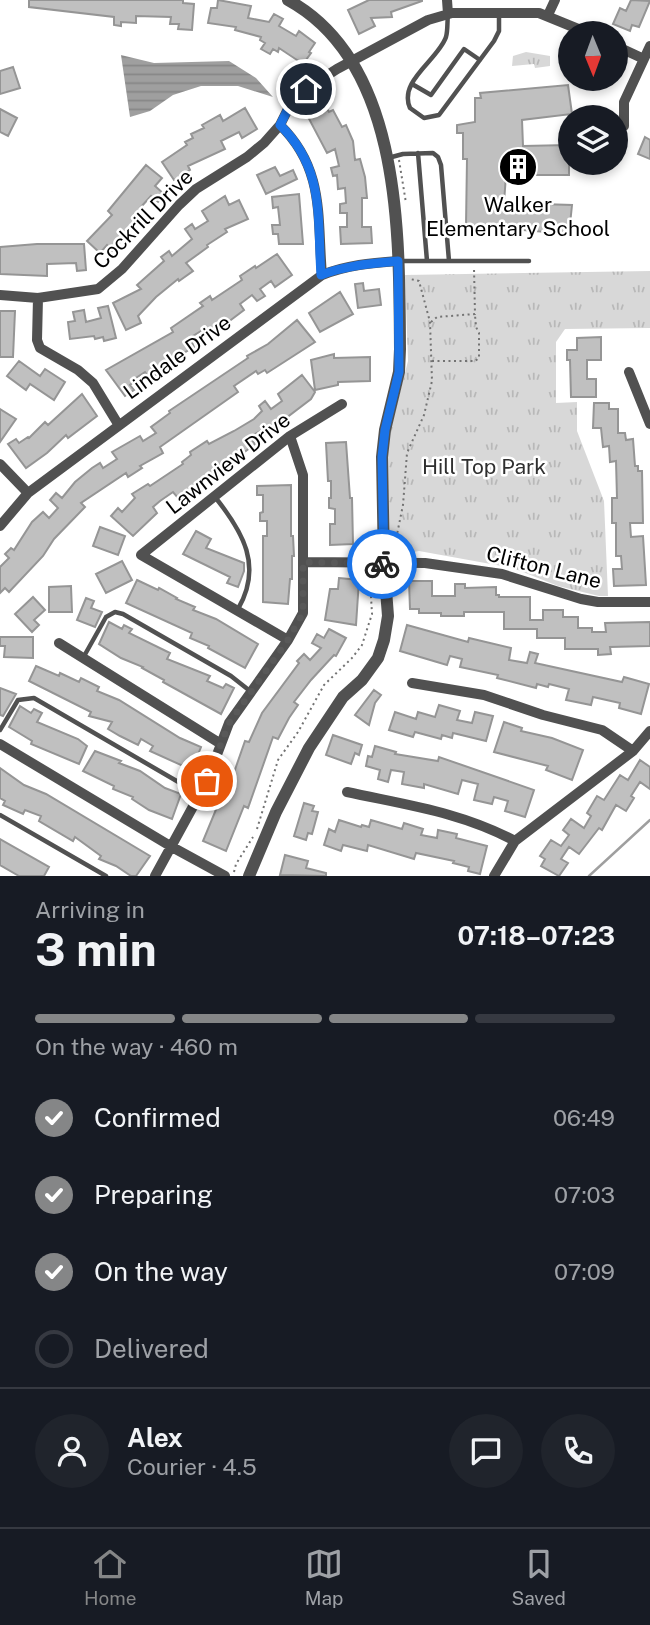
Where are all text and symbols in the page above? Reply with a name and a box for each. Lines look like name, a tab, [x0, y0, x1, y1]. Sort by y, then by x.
north arrow	[558, 21, 628, 91]
map controls	[558, 21, 628, 175]
pin	[276, 59, 336, 119]
icon: home	[287, 70, 325, 108]
button: layers	[558, 105, 628, 175]
building icon: Walker Elementary School	[497, 146, 539, 188]
street label: Cockrill Drive	[88, 164, 198, 274]
place label: Walker Elementary School	[426, 192, 610, 241]
street label: Lindale Drive	[118, 310, 236, 404]
street label: Lawnview Drive	[161, 407, 295, 519]
park label: Hill Top Park	[422, 454, 546, 479]
courier	[347, 529, 417, 599]
street label: Clifton Lane	[484, 541, 604, 593]
icon: bike	[363, 545, 401, 583]
pin	[177, 751, 237, 811]
icon: bag	[188, 762, 226, 800]
text: Arriving in	[35, 896, 145, 923]
text: 07:18–07:23	[457, 920, 615, 951]
text: 3 min	[35, 922, 157, 976]
text: On the way · 460 m	[35, 1033, 238, 1060]
icon: check	[35, 1099, 73, 1137]
text: Confirmed	[94, 1102, 221, 1133]
text: 06:49	[553, 1104, 615, 1131]
icon: check	[35, 1176, 73, 1214]
text: Preparing	[94, 1179, 213, 1210]
text: 07:03	[554, 1181, 615, 1208]
icon: check	[35, 1253, 73, 1291]
text: On the way	[94, 1256, 228, 1287]
text: 07:09	[554, 1258, 615, 1285]
text: Delivered	[94, 1333, 209, 1364]
button: person	[35, 1414, 109, 1488]
button: chat	[449, 1414, 523, 1488]
button: phone	[541, 1414, 615, 1488]
text: Alex	[127, 1422, 183, 1453]
text: Courier · 4.5	[127, 1453, 257, 1480]
tab: Home	[84, 1545, 136, 1609]
tab: Map	[305, 1545, 343, 1609]
tab: Saved	[512, 1545, 566, 1609]

